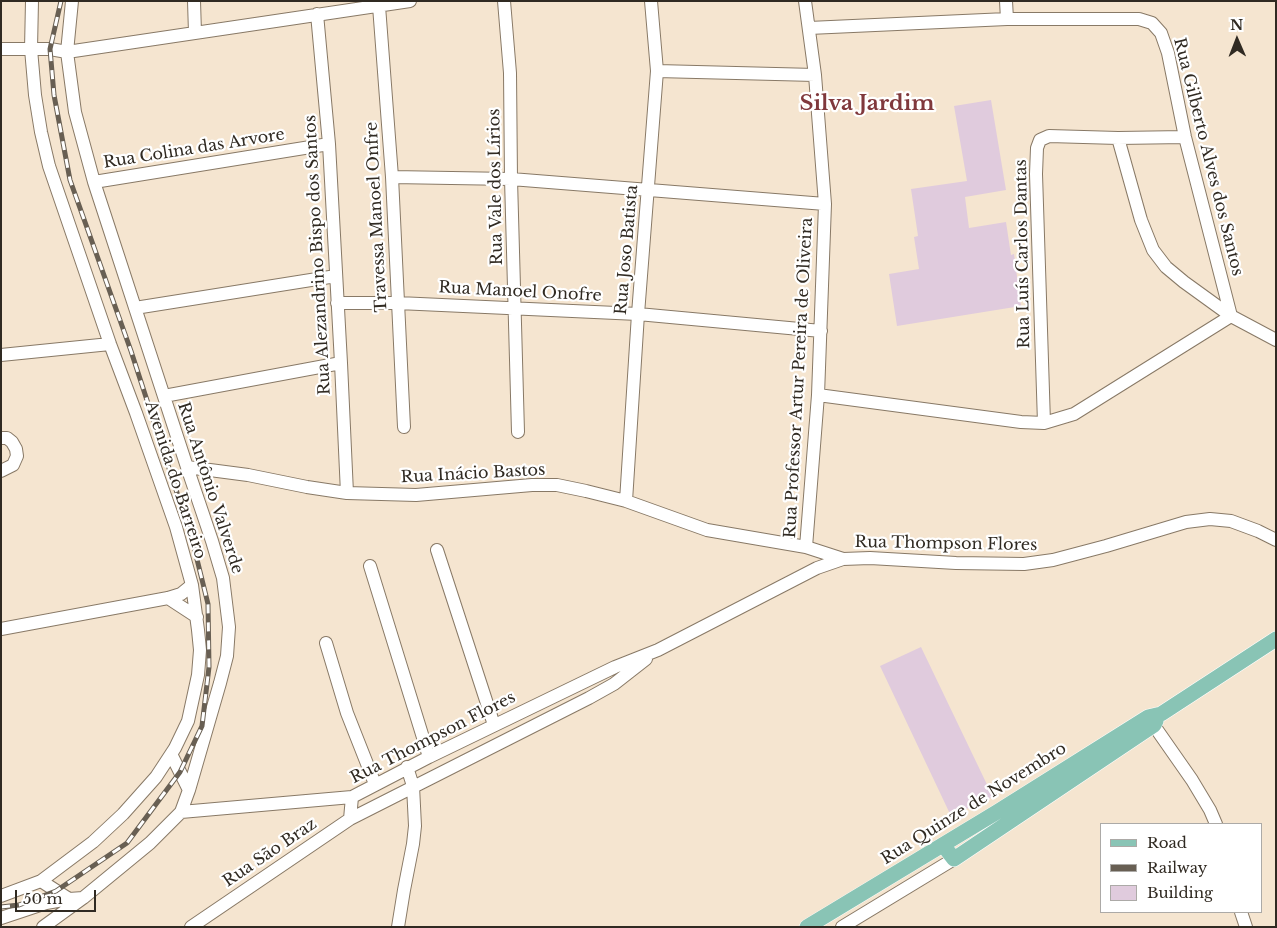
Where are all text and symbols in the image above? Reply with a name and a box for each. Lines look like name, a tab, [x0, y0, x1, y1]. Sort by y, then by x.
north arrow	[1212, 15, 1262, 65]
text: N	[1230, 16, 1243, 34]
street label: Rua Gilberto Alves dos Santos	[1169, 36, 1247, 278]
district label: Silva Jardim	[800, 91, 934, 117]
street label: Rua Vale dos Lírios	[485, 109, 507, 265]
street label: Rua Alezandrino Bispo dos Santos	[301, 115, 335, 395]
street label: Travessa Manoel Onfre	[362, 121, 392, 313]
street label: Rua Colina das Arvore	[102, 125, 286, 173]
street label: Rua Luís Carlos Dantas	[1012, 159, 1034, 349]
street label: Rua Joso Batista	[612, 184, 642, 316]
street label: Rua Professor Artur Pereira de Oliveira	[781, 217, 817, 539]
street label: Rua Manoel Onofre	[438, 278, 602, 306]
street label: Avenida do Barreiro	[140, 398, 210, 562]
street label: Rua Antônio Valverde	[173, 400, 247, 576]
street label: Rua Inácio Bastos	[400, 461, 546, 487]
street label: Rua Thompson Flores	[854, 533, 1038, 555]
street label: Rua Thompson Flores	[347, 688, 519, 788]
street label: Rua Quinze de Novembro	[878, 739, 1070, 869]
street label: Rua São Braz	[220, 815, 320, 891]
legend	[1100, 823, 1262, 913]
text: Road	[1147, 833, 1187, 852]
text: Railway	[1147, 858, 1207, 877]
scale bar	[18, 880, 99, 912]
text: Building	[1147, 883, 1213, 902]
text: 50 m	[23, 889, 63, 908]

